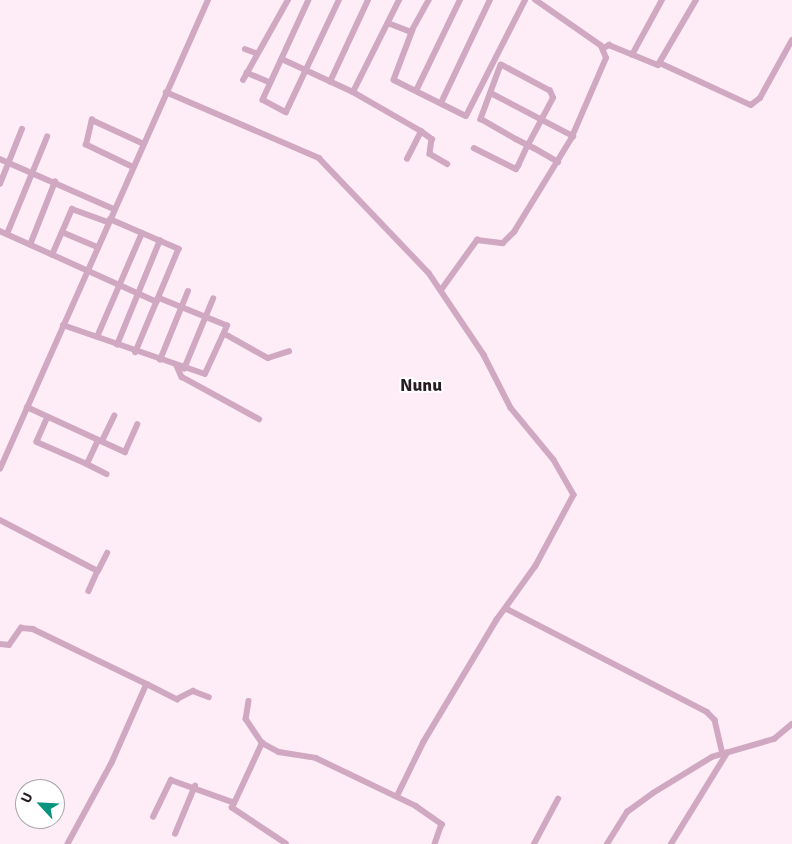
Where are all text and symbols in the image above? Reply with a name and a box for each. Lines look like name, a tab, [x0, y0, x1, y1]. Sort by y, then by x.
district label: Nunu	[400, 374, 442, 396]
north arrow	[15, 779, 65, 829]
text: U	[17, 790, 37, 806]

